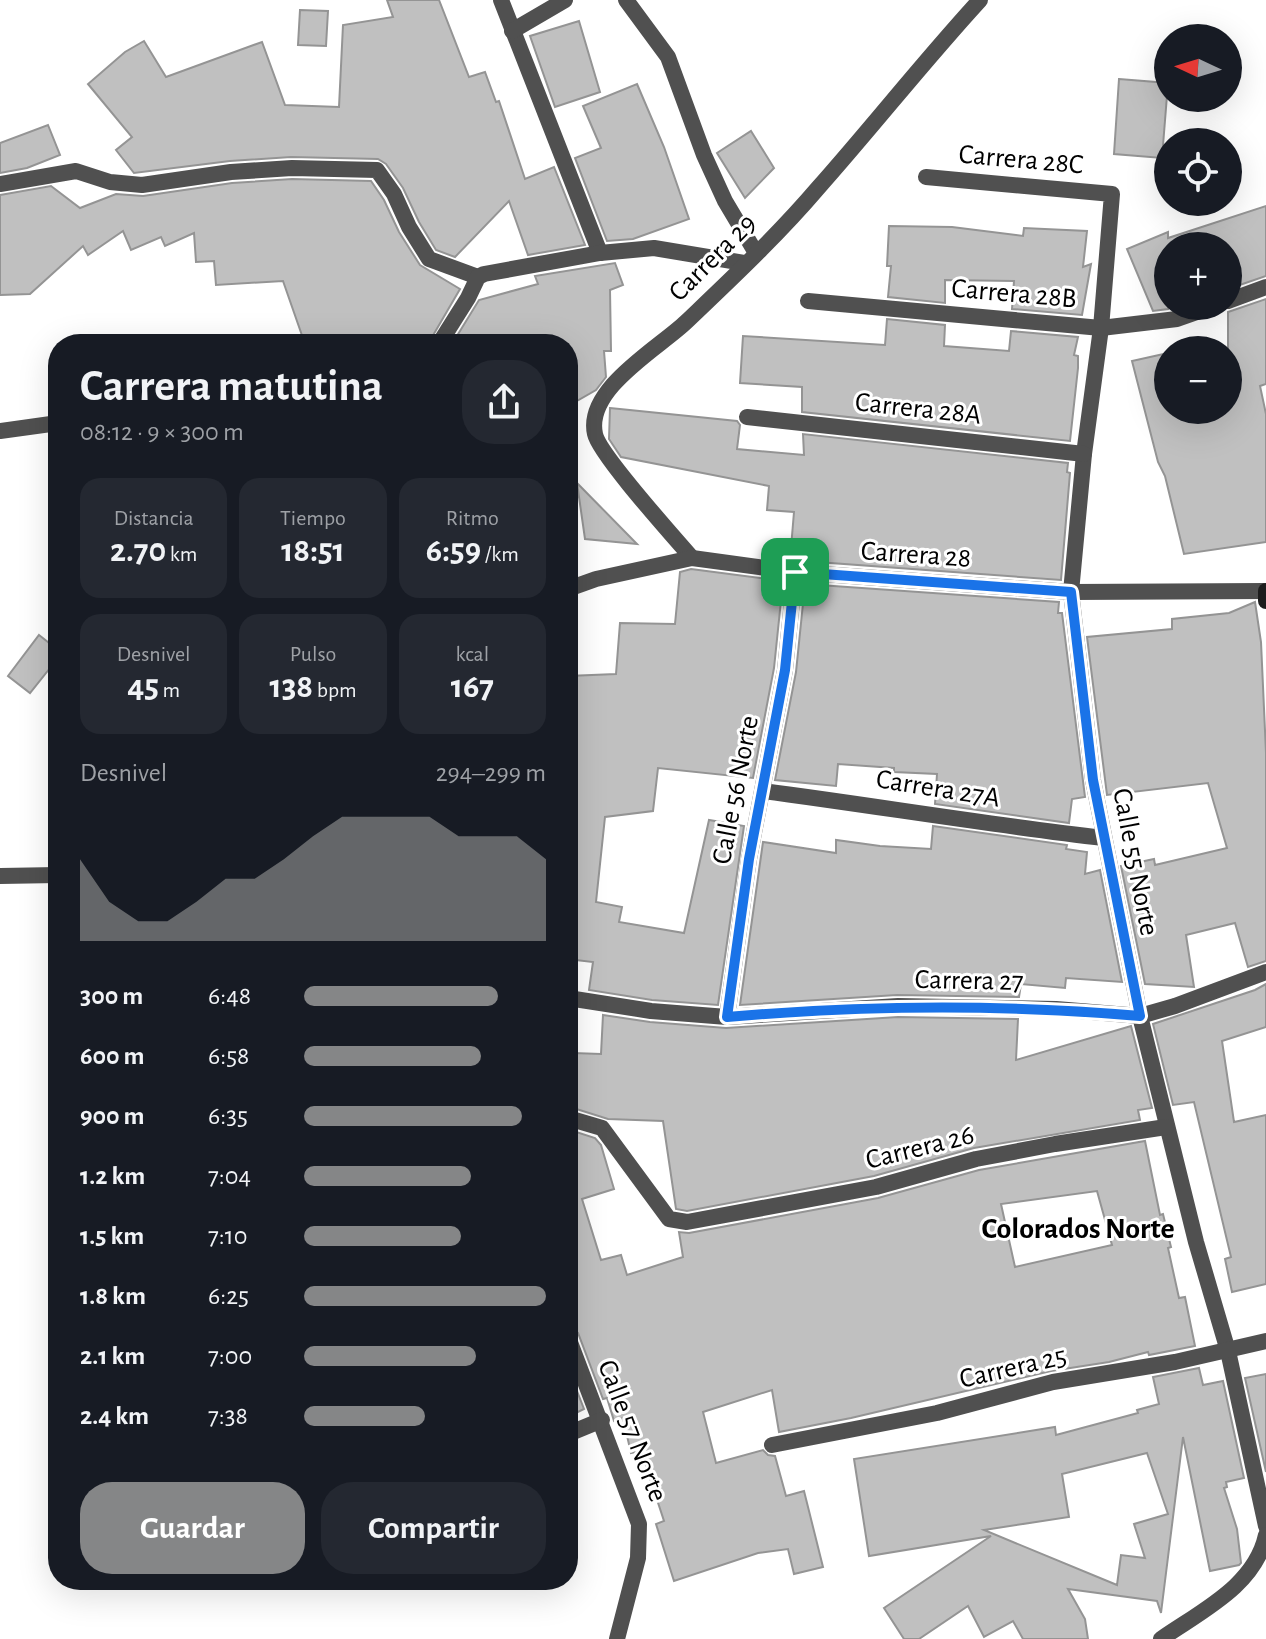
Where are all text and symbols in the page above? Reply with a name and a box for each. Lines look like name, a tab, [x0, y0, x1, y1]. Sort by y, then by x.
north arrow	[1154, 24, 1242, 112]
map controls	[1154, 24, 1242, 424]
button: locate	[1154, 128, 1242, 216]
street label: Carrera 28C	[957, 141, 1085, 179]
street label: Carrera 29	[664, 209, 762, 307]
button: +	[1154, 232, 1242, 320]
street label: Carrera 28B	[950, 275, 1078, 313]
button: −	[1154, 336, 1242, 424]
button: share	[462, 360, 546, 444]
text: Carrera matutina	[80, 365, 383, 409]
street label: Carrera 28A	[854, 388, 982, 430]
text: 08:12 · 9 × 300 m	[80, 419, 244, 445]
text: Distancia	[114, 507, 194, 529]
text: Tiempo	[280, 507, 346, 529]
text: Ritmo	[446, 507, 499, 529]
text: 2.70	[110, 534, 166, 568]
text: 18:51	[281, 534, 345, 568]
text: 6:59	[426, 534, 481, 568]
street label: Carrera 28	[860, 537, 972, 573]
pin	[761, 538, 829, 606]
text: km	[166, 543, 197, 565]
text: /km	[481, 543, 519, 565]
icon: arrive	[773, 550, 817, 594]
text: Desnivel	[117, 643, 191, 665]
text: Pulso	[290, 643, 336, 665]
text: kcal	[456, 643, 489, 665]
text: 45	[127, 670, 159, 704]
text: 138	[269, 670, 313, 704]
text: 167	[451, 670, 494, 704]
text: m	[159, 679, 180, 701]
text: bpm	[313, 679, 357, 701]
street label: Calle 56 Norte	[708, 713, 764, 867]
text: Desnivel	[80, 760, 167, 786]
text: 294–299 m	[436, 760, 546, 786]
street label: Carrera 27A	[874, 765, 1002, 813]
street label: Calle 55 Norte	[1107, 786, 1163, 938]
street label: Carrera 27	[914, 966, 1024, 996]
text: 300 m	[80, 983, 143, 1009]
text: 6:48	[208, 983, 251, 1009]
text: 600 m	[80, 1043, 145, 1069]
text: 6:58	[208, 1043, 249, 1069]
text: 900 m	[80, 1103, 145, 1129]
text: 6:35	[208, 1103, 248, 1129]
street label: Carrera 26	[863, 1121, 977, 1175]
text: 1.2 km	[80, 1163, 145, 1189]
text: 7:04	[208, 1163, 251, 1189]
district label: Colorados Norte	[981, 1214, 1175, 1244]
text: 1.5 km	[80, 1223, 144, 1249]
text: 7:10	[208, 1223, 247, 1249]
text: 1.8 km	[80, 1283, 146, 1309]
text: 6:25	[208, 1283, 249, 1309]
street label: Carrera 25	[957, 1342, 1069, 1394]
text: 2.1 km	[80, 1343, 145, 1369]
text: 7:00	[208, 1343, 252, 1369]
street label: Calle 57 Norte	[592, 1356, 672, 1506]
text: 2.4 km	[80, 1403, 149, 1429]
text: 7:38	[208, 1403, 248, 1429]
button: Guardar	[80, 1482, 305, 1574]
button: Compartir	[321, 1482, 546, 1574]

